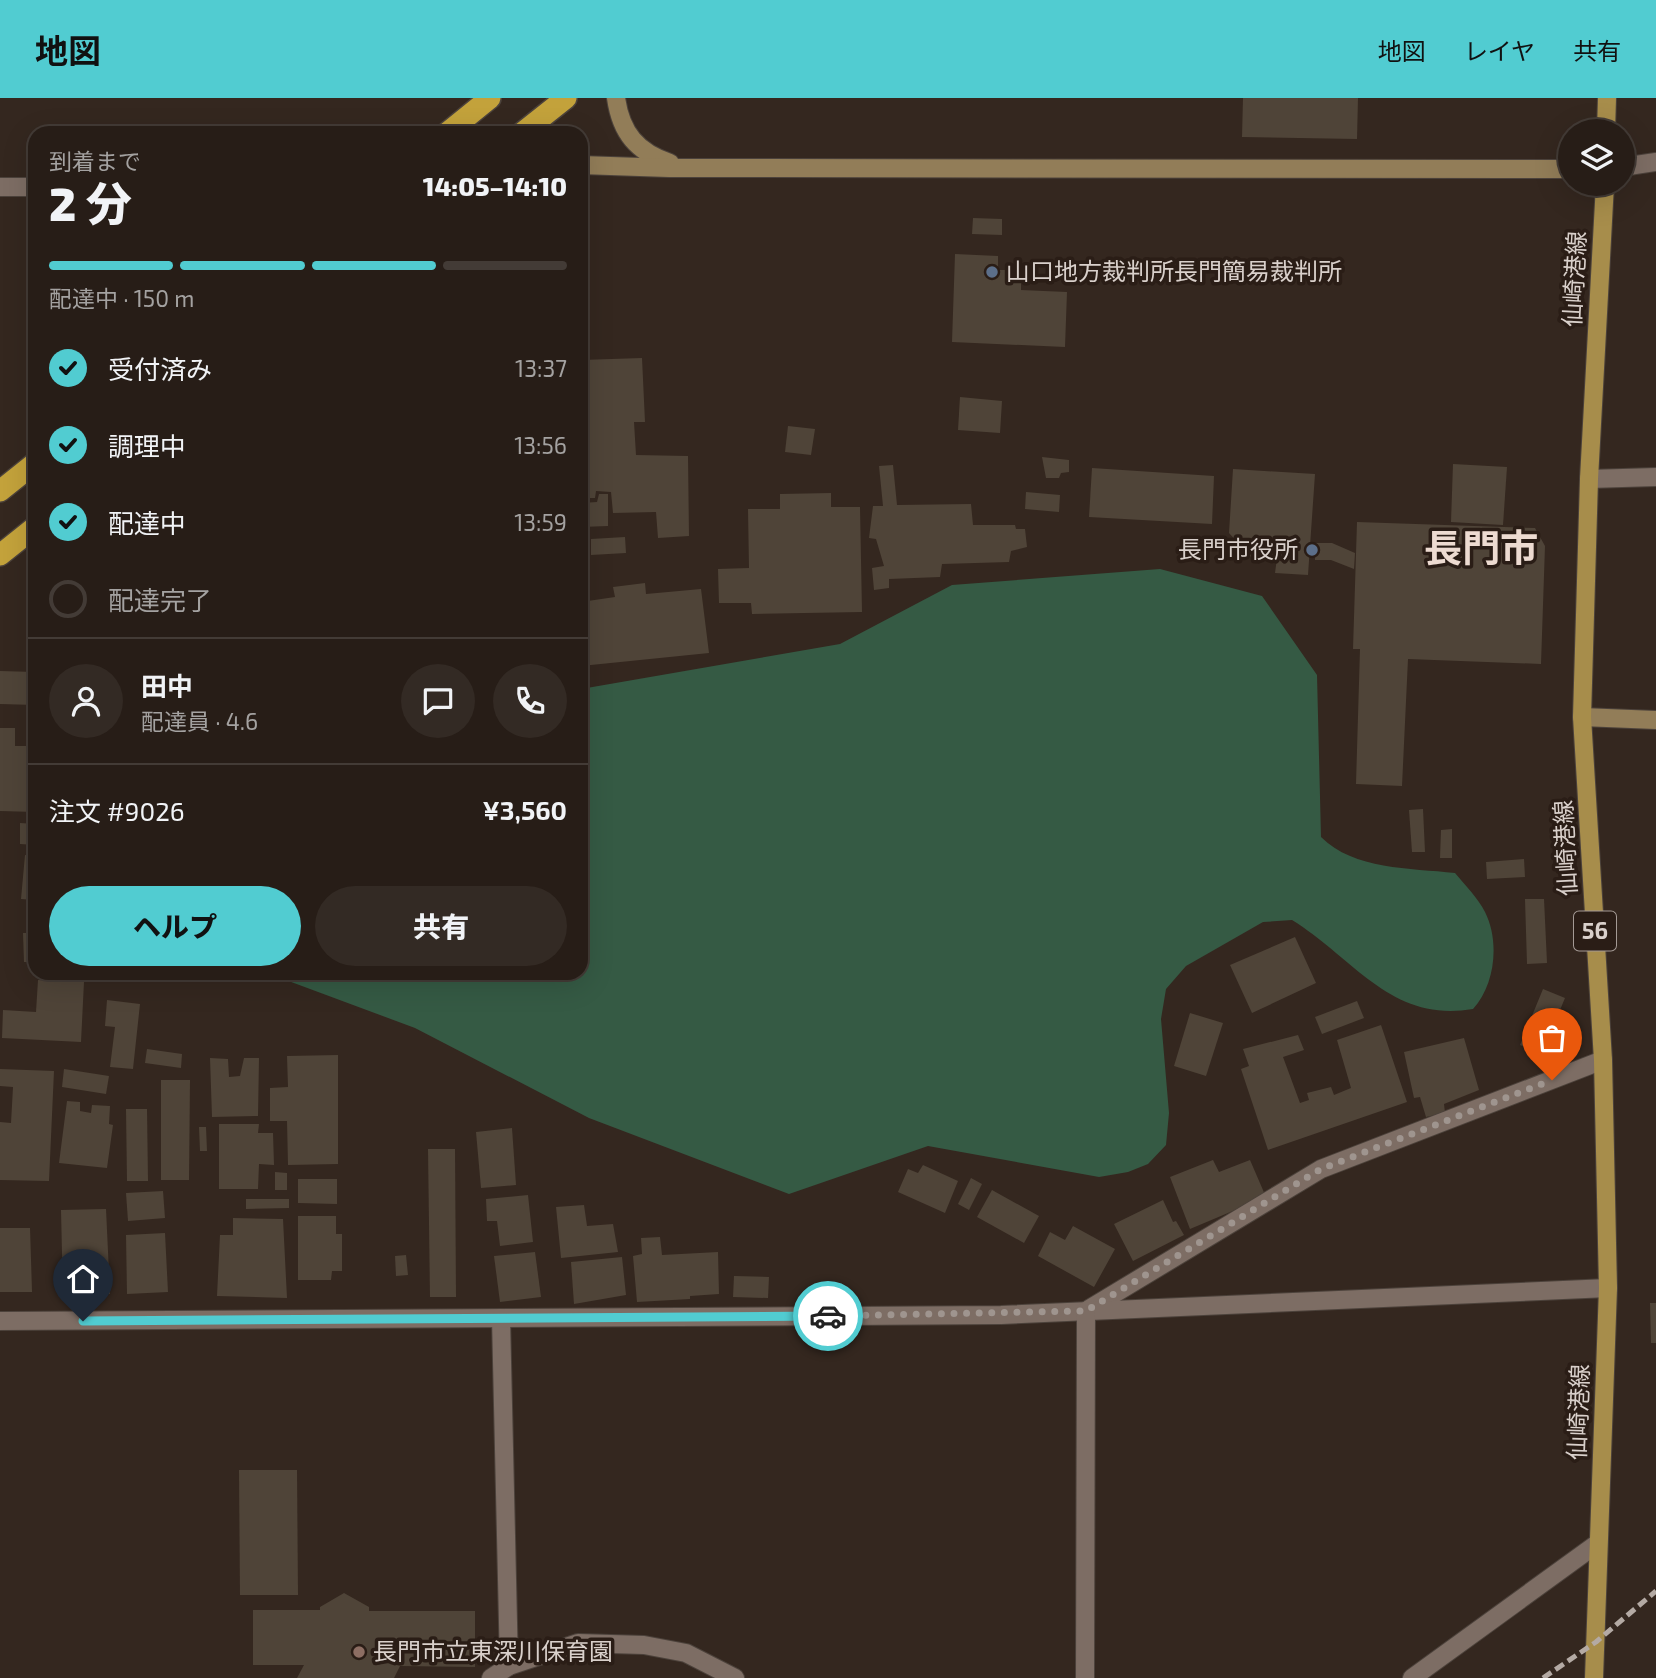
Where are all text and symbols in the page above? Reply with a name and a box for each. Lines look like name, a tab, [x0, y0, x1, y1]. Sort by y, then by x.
text: 地図	[35, 30, 101, 70]
text: 地図	[1378, 36, 1426, 65]
text: レイヤ	[1464, 36, 1535, 65]
text: 共有	[1573, 36, 1621, 65]
map controls	[1558, 119, 1635, 196]
button: layers	[1558, 119, 1635, 196]
text: 到着まで	[49, 147, 141, 175]
text: 14:05–14:10	[423, 170, 567, 201]
text: 2 分	[49, 175, 132, 230]
street label: 仙崎港線	[1557, 230, 1590, 328]
place label: 山口地方裁判所長門簡易裁判所	[1006, 256, 1342, 285]
marker: 山口地方裁判所長門簡易裁判所	[984, 264, 1000, 280]
text: 配達中 · 150 m	[49, 284, 194, 312]
icon: check	[49, 349, 87, 387]
text: 受付済み	[108, 353, 212, 384]
text: 13:37	[515, 354, 567, 382]
icon: check	[49, 426, 87, 464]
text: 調理中	[108, 430, 186, 461]
text: 13:56	[514, 431, 567, 459]
icon: check	[49, 503, 87, 541]
text: 配達中	[108, 507, 186, 538]
text: 13:59	[514, 508, 567, 536]
district label: 長門市	[1424, 524, 1538, 570]
place label: 長門市役所	[1178, 534, 1298, 563]
marker: 長門市役所	[1304, 542, 1320, 558]
text: 配達完了	[108, 584, 212, 615]
button: person	[49, 664, 123, 738]
button: chat	[401, 664, 475, 738]
button: phone	[493, 664, 567, 738]
text: 田中	[141, 670, 193, 701]
text: 配達員 · 4.6	[141, 707, 258, 735]
text: ¥3,560	[483, 794, 567, 825]
text: 注文 #9026	[49, 795, 185, 826]
street label: 仙崎港線	[1548, 799, 1581, 897]
button: ヘルプ	[49, 886, 301, 966]
button: 共有	[315, 886, 567, 966]
road number: 56	[1574, 912, 1616, 950]
pin	[1522, 1008, 1582, 1080]
icon: bag	[1533, 1019, 1571, 1057]
pin	[53, 1249, 113, 1321]
icon: home	[64, 1260, 102, 1298]
courier	[793, 1281, 863, 1351]
icon: car	[809, 1297, 847, 1335]
street label: 仙崎港線	[1561, 1363, 1594, 1460]
place label: 長門市立東深川保育園	[373, 1636, 613, 1665]
marker: 長門市立東深川保育園	[351, 1644, 367, 1660]

